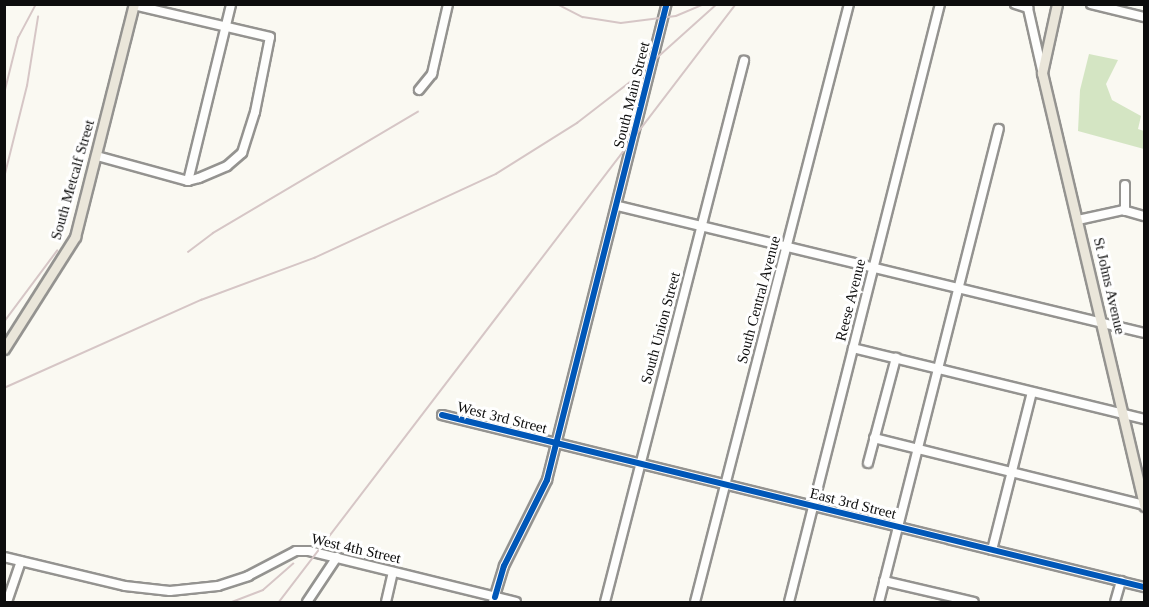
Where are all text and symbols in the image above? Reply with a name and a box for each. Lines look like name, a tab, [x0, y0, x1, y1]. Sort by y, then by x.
street label: South Main Street	[610, 40, 654, 150]
street label: South Metcalf Street	[47, 118, 99, 242]
street label: South Central Avenue	[733, 234, 785, 366]
street label: St Johns Avenue	[1089, 235, 1129, 337]
street label: Reese Avenue	[832, 257, 870, 343]
street label: South Union Street	[637, 270, 685, 386]
street label: West 3rd Street	[455, 398, 549, 438]
street label: East 3rd Street	[808, 485, 898, 523]
street label: West 4th Street	[310, 530, 402, 568]

